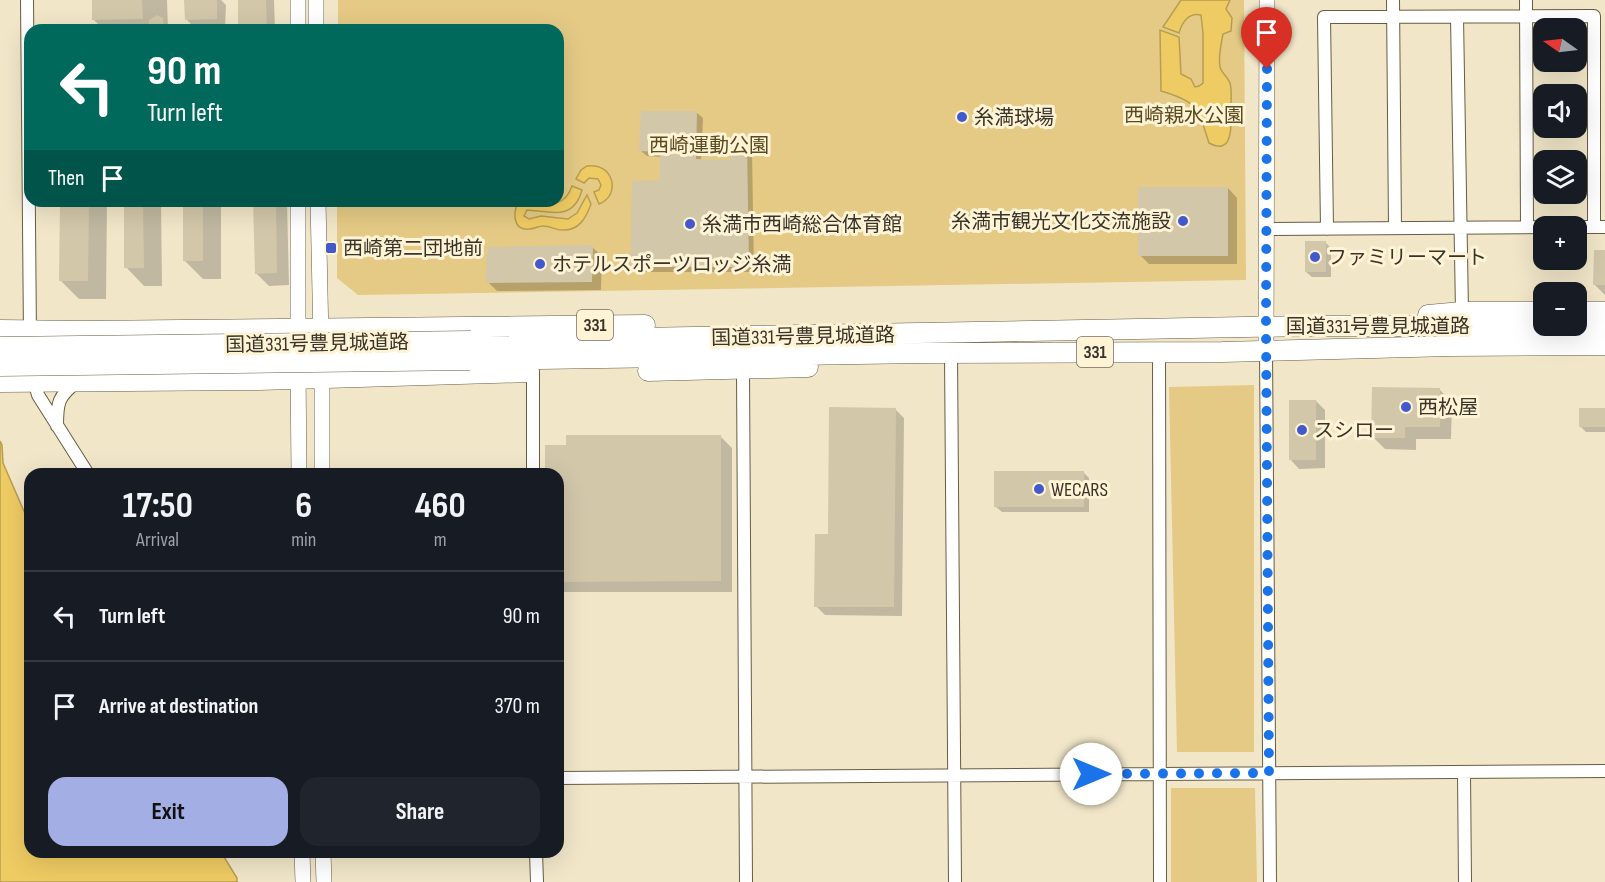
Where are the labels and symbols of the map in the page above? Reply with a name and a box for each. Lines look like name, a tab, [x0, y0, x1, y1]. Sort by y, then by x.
pin	[1241, 7, 1292, 69]
north arrow	[1533, 18, 1587, 72]
park label: 西崎親水公園	[1124, 104, 1244, 128]
place label: 糸満球場	[974, 106, 1054, 130]
marker: 糸満球場	[955, 110, 969, 124]
park label: 西崎運動公園	[649, 134, 769, 158]
place label: 糸満市観光文化交流施設	[951, 210, 1171, 234]
place label: 糸満市西崎総合体育館	[702, 213, 902, 237]
marker: 糸満市観光文化交流施設	[1176, 214, 1190, 228]
marker: 糸満市西崎総合体育館	[683, 217, 697, 231]
place label: 西崎第二団地前	[343, 237, 483, 261]
marker: 西崎第二団地前	[324, 241, 338, 255]
place label: ファミリーマート	[1327, 246, 1487, 270]
marker: ファミリーマート	[1308, 250, 1322, 264]
place label: ホテルスポーツロッジ糸満	[552, 253, 792, 277]
marker: ホテルスポーツロッジ糸満	[533, 257, 547, 271]
road number: 331	[577, 310, 613, 340]
street label: 国道331号豊見城道路	[1286, 315, 1470, 339]
street label: 国道331号豊見城道路	[711, 323, 895, 351]
street label: 国道331号豊見城道路	[225, 330, 409, 358]
road number: 331	[1077, 337, 1113, 367]
place label: 西松屋	[1418, 396, 1478, 420]
marker: 西松屋	[1399, 400, 1413, 414]
place label: スシロー	[1314, 419, 1394, 443]
marker: スシロー	[1295, 423, 1309, 437]
place label: WECARS	[1051, 478, 1108, 502]
marker: WECARS	[1032, 482, 1046, 496]
position arrow	[1059, 742, 1123, 806]

